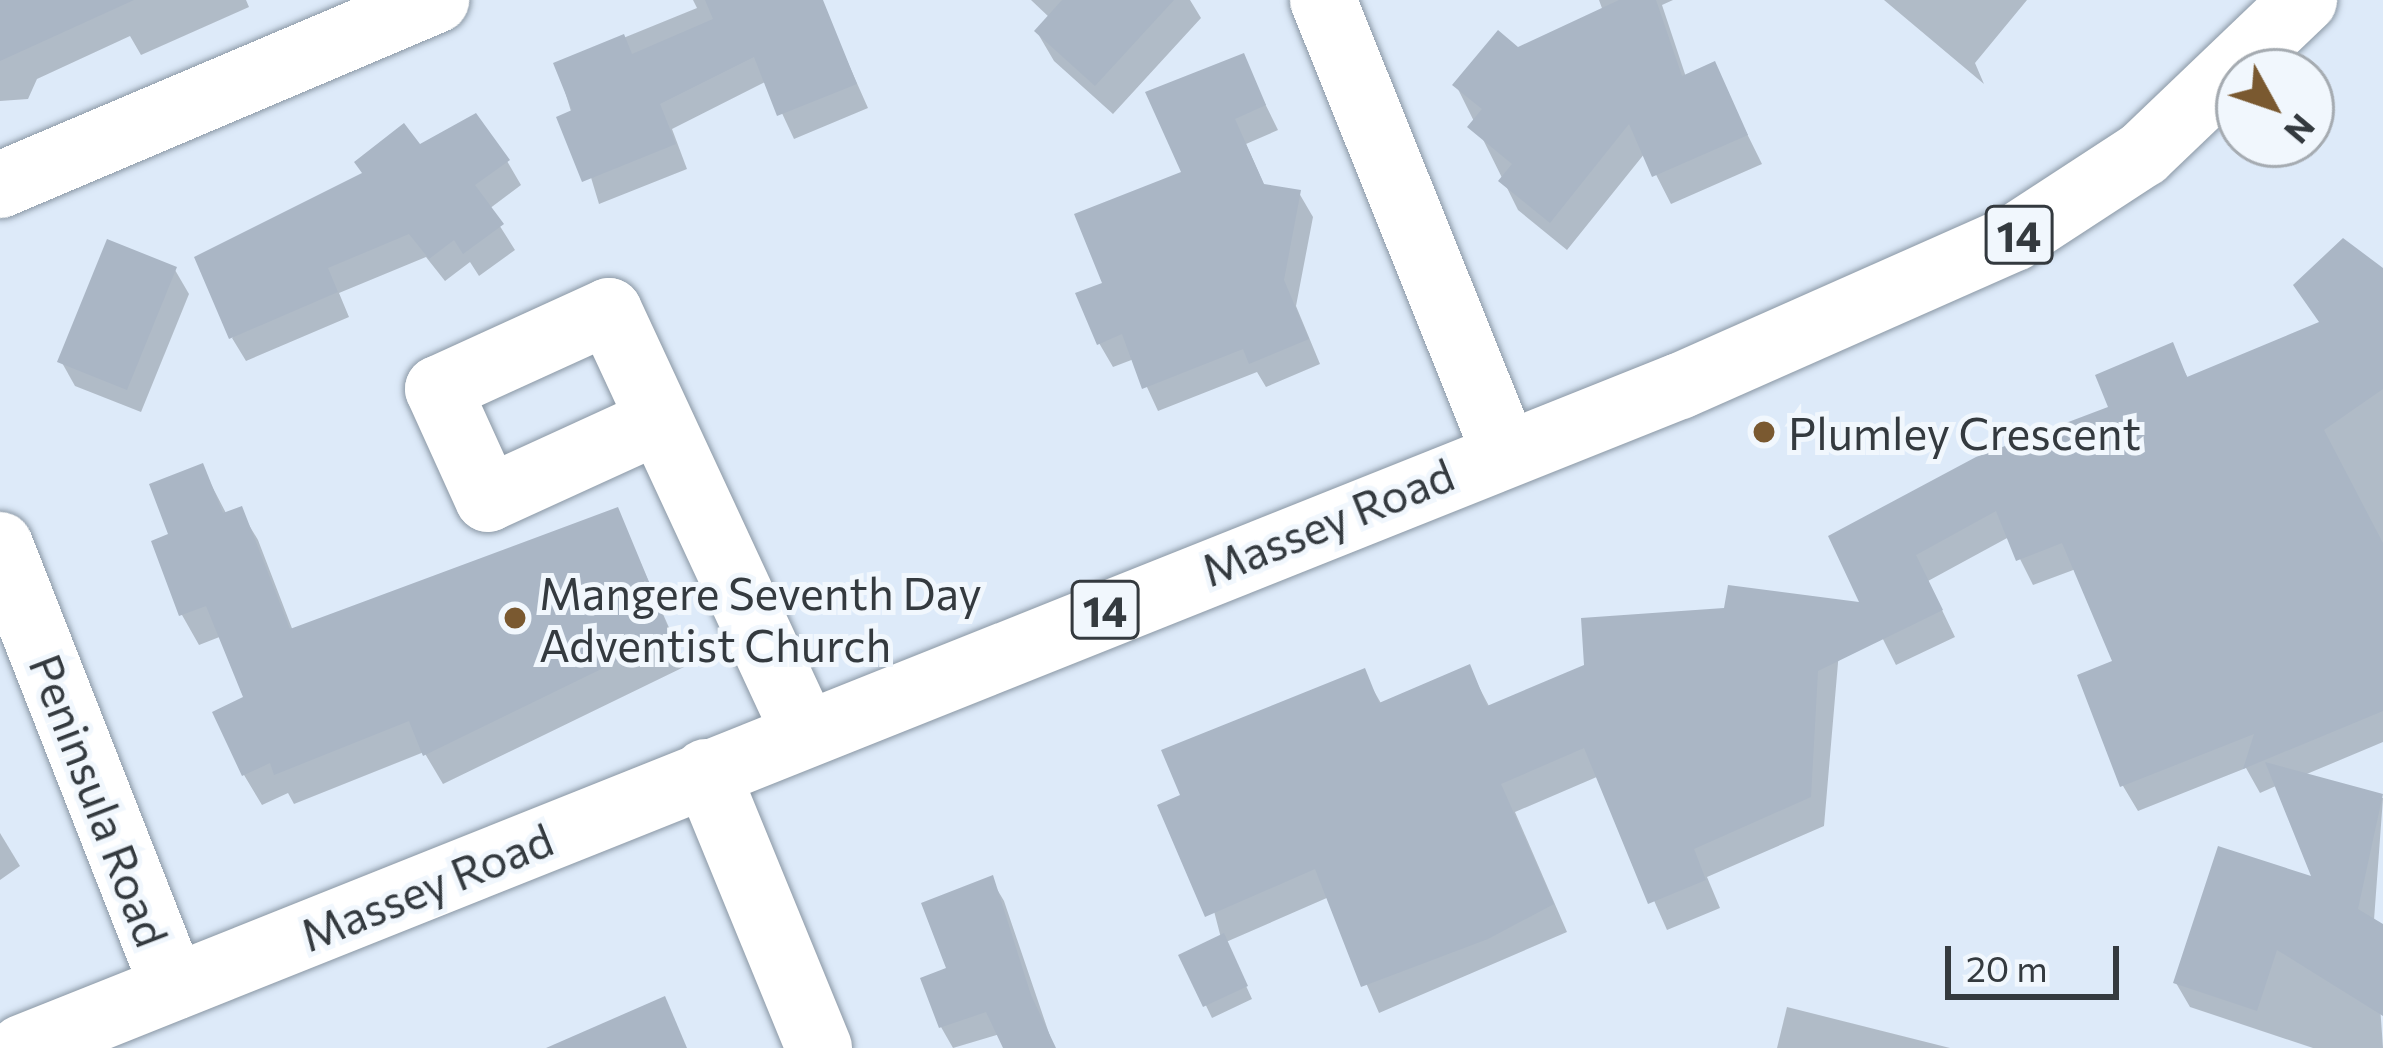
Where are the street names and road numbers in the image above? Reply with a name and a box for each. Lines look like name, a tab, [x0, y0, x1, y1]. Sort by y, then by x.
road number: 14	[1983, 199, 2055, 271]
street label: Massey Road	[1193, 446, 1461, 596]
road number: 14	[1069, 574, 1141, 646]
street label: Peninsula Road	[19, 646, 181, 954]
street label: Massey Road	[292, 811, 560, 961]

